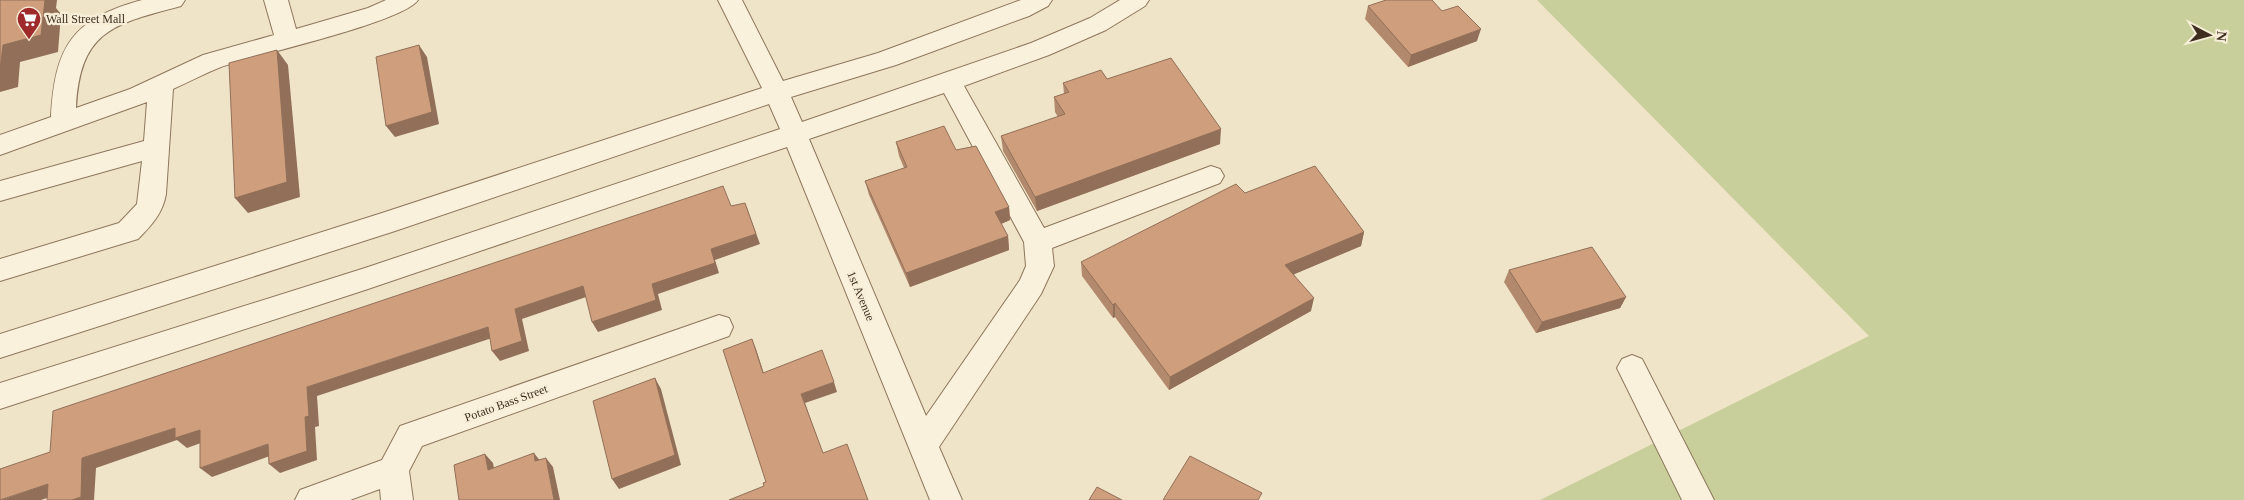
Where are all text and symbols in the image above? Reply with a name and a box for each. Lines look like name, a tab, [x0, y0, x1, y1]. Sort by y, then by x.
supermarket icon: Wall Street Mall	[16, 6, 42, 40]
north arrow	[2184, 10, 2234, 60]
place label: Wall Street Mall	[46, 12, 126, 26]
text: N	[2213, 30, 2229, 42]
street label: 1st Avenue	[844, 269, 878, 323]
street label: Potato Bass Street	[463, 381, 550, 425]

